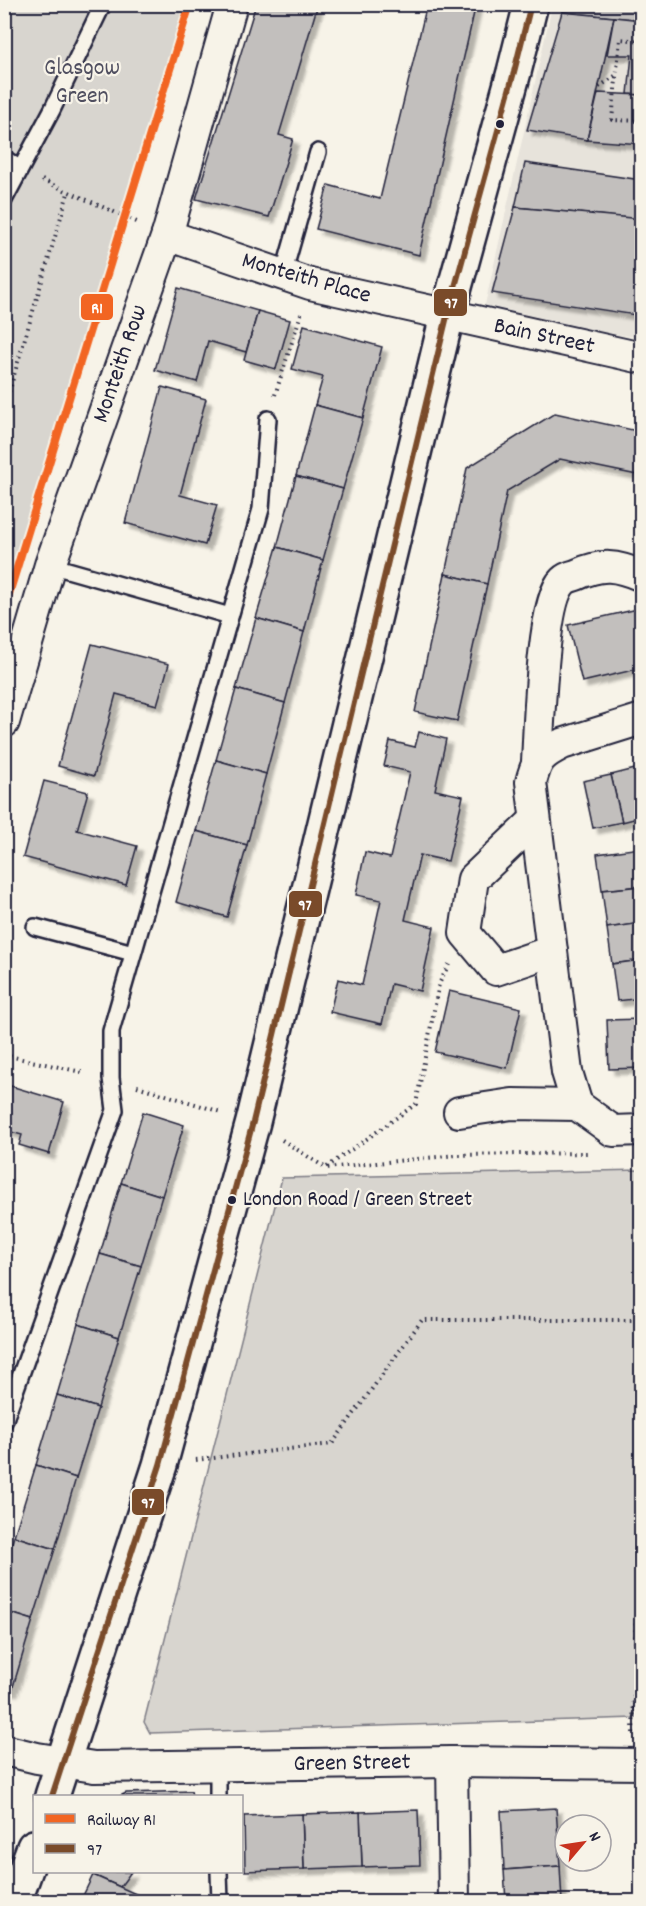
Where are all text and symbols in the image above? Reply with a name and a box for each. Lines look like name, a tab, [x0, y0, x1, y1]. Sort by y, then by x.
park label: Glasgow Green	[44, 52, 120, 114]
unlabelled marker	[494, 118, 506, 130]
street label: Monteith Place	[237, 244, 375, 314]
line badge: 97	[433, 288, 468, 317]
line badge: R1	[80, 293, 114, 321]
text: 97	[444, 293, 458, 316]
text: R1	[91, 298, 103, 321]
street label: Monteith Row	[85, 300, 157, 428]
street label: Bain Street	[491, 310, 598, 364]
line badge: 97	[288, 890, 323, 918]
text: 97	[298, 895, 312, 918]
place label: London Road / Green Street	[243, 1185, 472, 1216]
marker: London Road / Green Street	[226, 1194, 238, 1206]
line badge: 97	[131, 1488, 165, 1516]
text: 97	[141, 1493, 155, 1516]
street label: Green Street	[293, 1746, 411, 1782]
legend	[33, 1795, 243, 1873]
text: Railway R1	[87, 1809, 156, 1834]
north arrow	[553, 1813, 613, 1873]
text: N	[582, 1828, 606, 1846]
text: 97	[87, 1839, 102, 1864]

